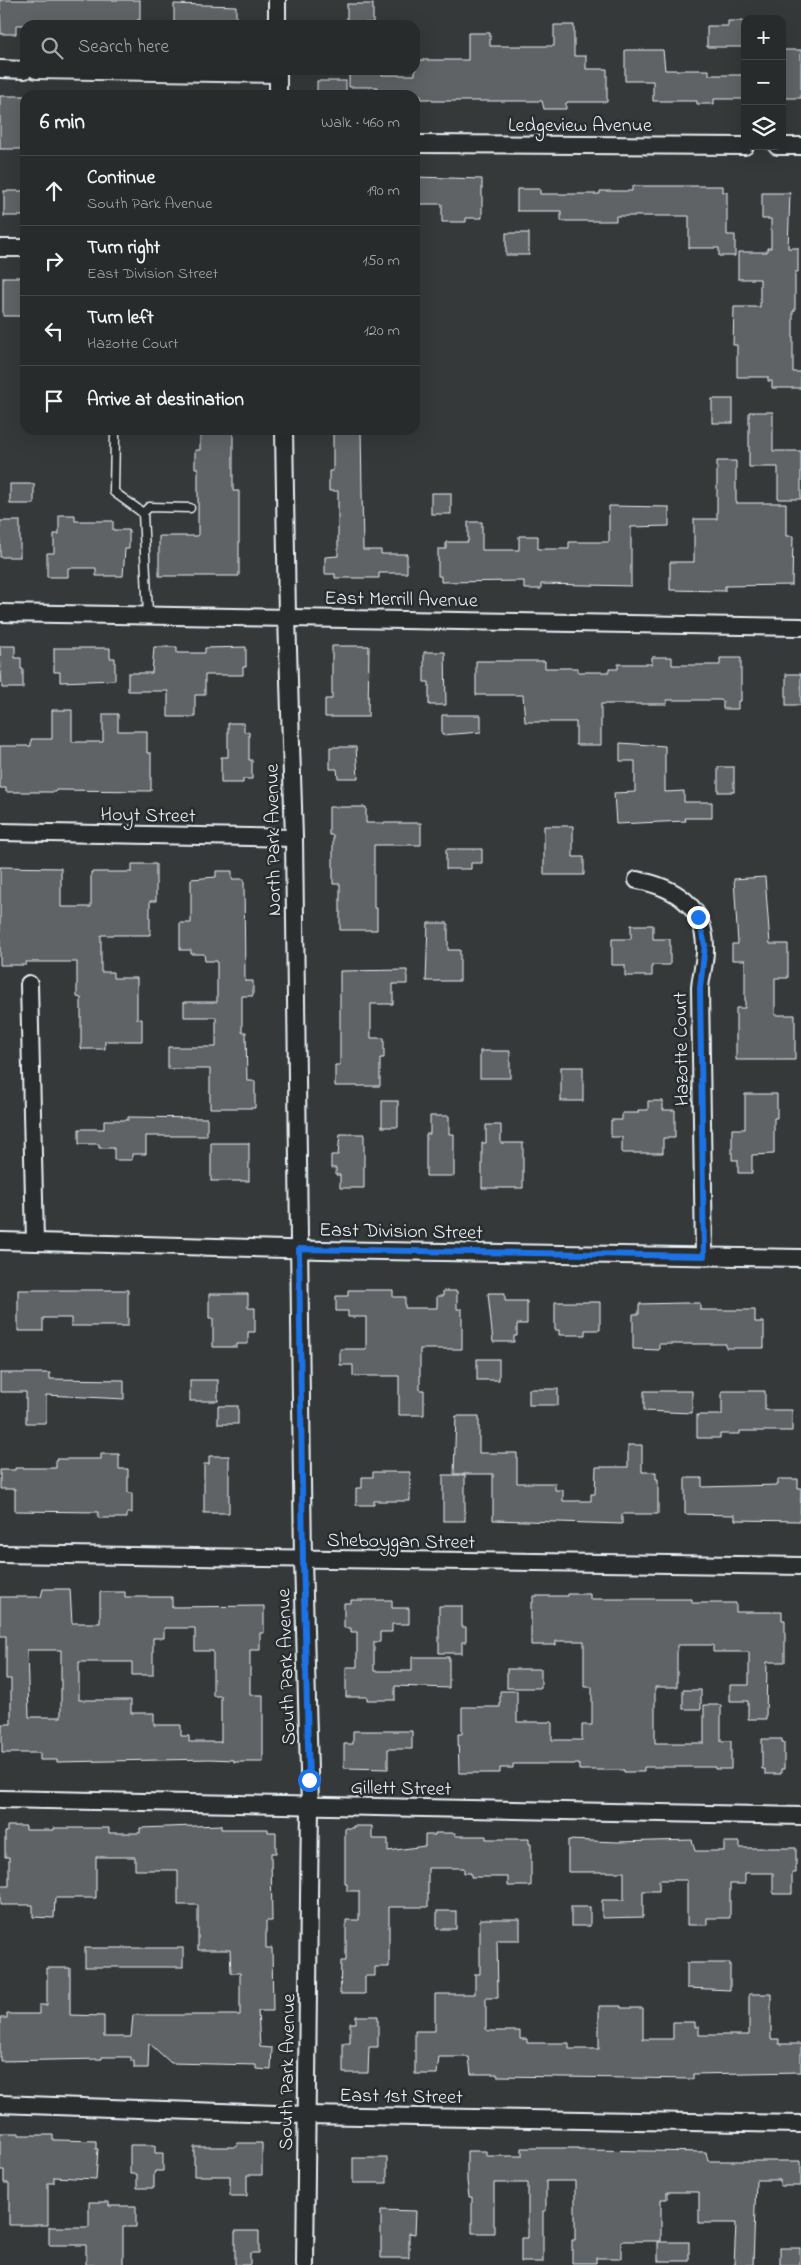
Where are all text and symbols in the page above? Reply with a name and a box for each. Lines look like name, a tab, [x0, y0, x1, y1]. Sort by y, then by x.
map controls	[741, 15, 786, 150]
button: +	[741, 15, 786, 60]
search box	[20, 20, 420, 75]
icon: search	[38, 34, 66, 62]
text: Search here	[78, 34, 169, 61]
button: −	[741, 60, 786, 105]
button: layers	[741, 105, 786, 150]
text: 6 min	[40, 108, 85, 138]
text: Walk · 460 m	[321, 111, 400, 135]
street label: Ledgeview Avenue	[508, 112, 652, 142]
text: Continue	[87, 165, 155, 192]
icon: ahead	[40, 177, 68, 205]
text: 190 m	[367, 179, 400, 203]
text: South Park Avenue	[87, 192, 212, 216]
text: Turn right	[87, 235, 160, 262]
icon: right	[40, 247, 68, 275]
text: 150 m	[362, 249, 400, 273]
text: East Division Street	[87, 262, 218, 286]
text: Turn left	[87, 305, 154, 332]
icon: left	[40, 317, 68, 345]
text: 120 m	[364, 319, 400, 343]
text: Hazotte Court	[87, 332, 178, 356]
icon: arrive	[40, 387, 68, 415]
text: Arrive at destination	[87, 387, 244, 414]
street label: East Merrill Avenue	[324, 585, 478, 616]
street label: North Park Avenue	[259, 764, 290, 916]
street label: Hoyt Street	[100, 801, 196, 832]
route end	[687, 906, 710, 929]
street label: Hazotte Court	[667, 991, 698, 1106]
street label: East Division Street	[319, 1217, 483, 1248]
street label: Sheboygan Street	[326, 1527, 476, 1559]
street label: South Park Avenue	[270, 1588, 305, 1746]
route start	[298, 1769, 321, 1792]
street label: Gillett Street	[350, 1774, 452, 1805]
street label: South Park Avenue	[273, 1993, 304, 2151]
street label: East 1st Street	[339, 2082, 463, 2113]

